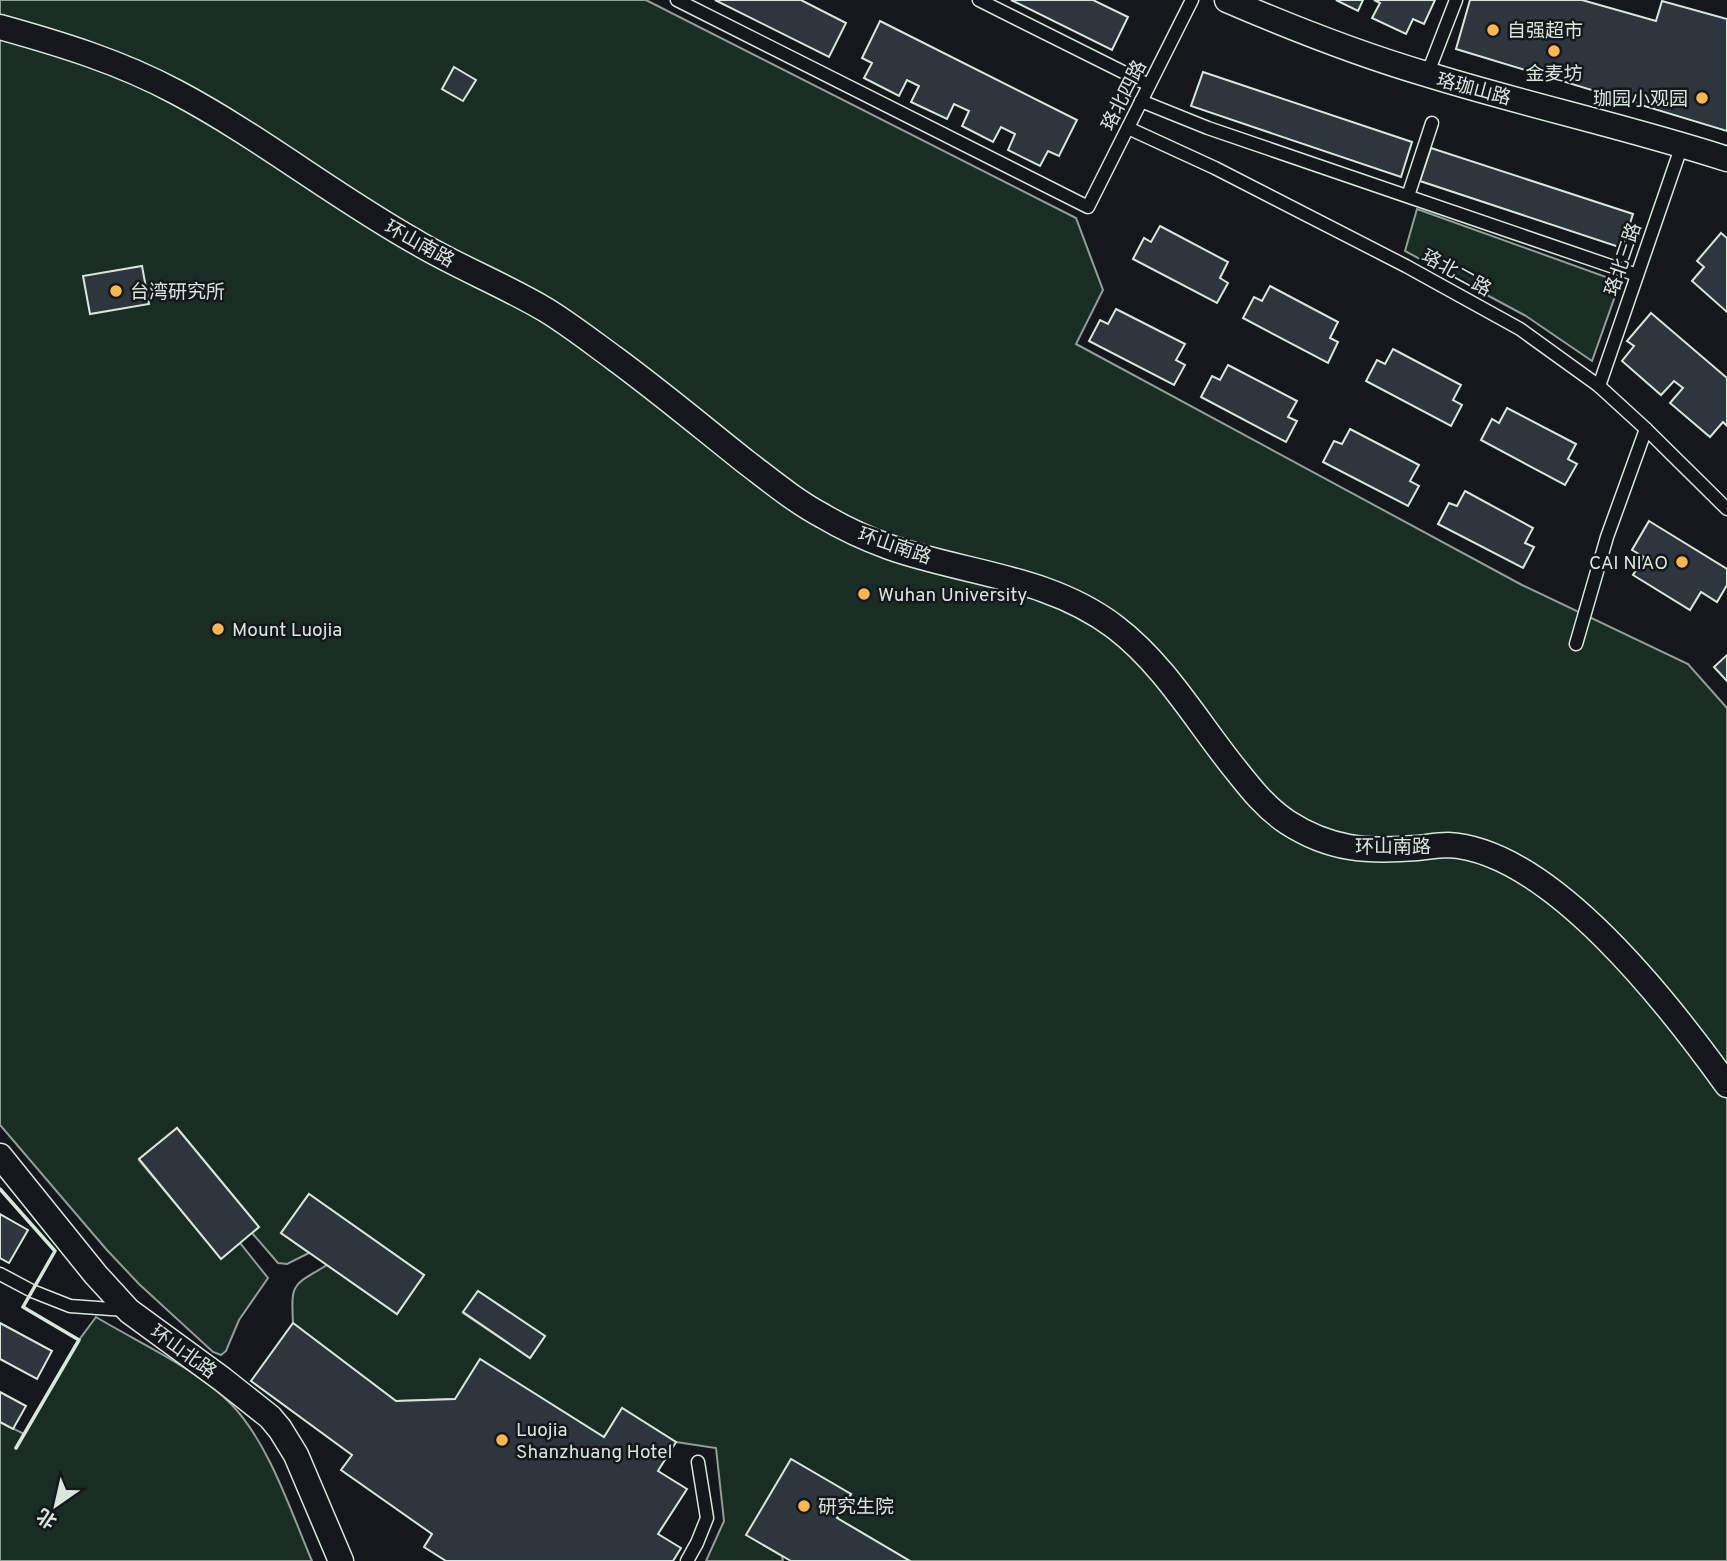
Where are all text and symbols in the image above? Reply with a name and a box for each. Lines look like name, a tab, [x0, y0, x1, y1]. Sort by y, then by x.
place label: 自强超市	[1507, 20, 1583, 44]
marker: 自强超市	[1485, 22, 1501, 38]
marker: 金麦坊	[1546, 43, 1562, 59]
street label: 珞北四路	[1097, 57, 1153, 135]
place label: 金麦坊	[1525, 63, 1583, 87]
street label: 珞珈山路	[1434, 69, 1513, 111]
place label: 珈园小观园	[1593, 88, 1688, 112]
marker: 珈园小观园	[1694, 90, 1710, 106]
street label: 环山南路	[380, 216, 458, 274]
street label: 珞北三路	[1600, 220, 1648, 299]
street label: 珞北二路	[1417, 245, 1495, 303]
place label: 台湾研究所	[130, 281, 225, 305]
marker: 台湾研究所	[108, 283, 124, 299]
street label: 环山南路	[855, 523, 934, 571]
place label: CAI NIAO	[1589, 552, 1668, 576]
marker: CAI NIAO	[1674, 554, 1690, 570]
place label: Wuhan University	[878, 584, 1027, 608]
marker: Wuhan University	[856, 586, 872, 602]
place label: Mount Luojia	[232, 619, 342, 643]
marker: Mount Luojia	[210, 621, 226, 637]
street label: 环山南路	[1355, 836, 1431, 860]
street label: 环山北路	[145, 1321, 221, 1385]
place label: Luojia Shanzhuang Hotel	[516, 1419, 673, 1465]
marker: Luojia Shanzhuang Hotel	[494, 1432, 510, 1448]
north arrow	[21, 1470, 91, 1540]
place label: 研究生院	[818, 1496, 894, 1520]
marker: 研究生院	[796, 1498, 812, 1514]
text: 北	[33, 1502, 62, 1533]

